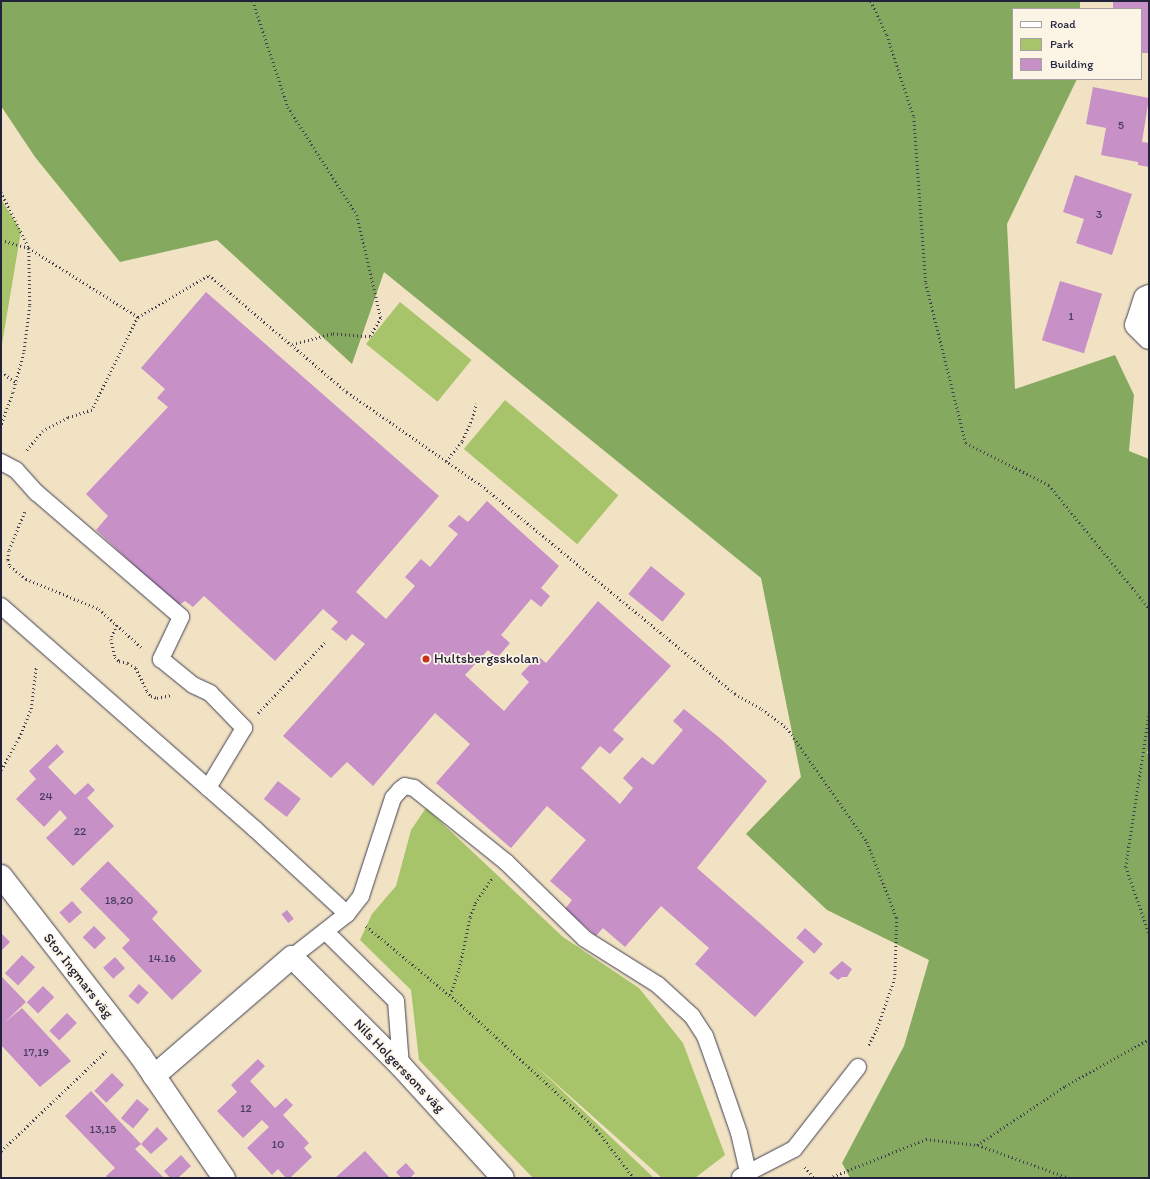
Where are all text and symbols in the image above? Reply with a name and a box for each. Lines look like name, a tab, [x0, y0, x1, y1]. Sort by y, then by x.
legend	[1012, 8, 1142, 80]
text: Road	[1050, 17, 1076, 31]
text: Park	[1050, 37, 1074, 51]
text: Building	[1050, 57, 1093, 71]
house number: 5	[1118, 119, 1124, 133]
house number: 3	[1096, 208, 1102, 222]
house number: 1	[1068, 310, 1074, 324]
place label: Hultsbergsskolan	[434, 651, 539, 667]
marker: Hultsbergsskolan	[421, 654, 431, 664]
house number: 24	[39, 790, 53, 804]
house number: 22	[74, 825, 86, 839]
house number: 18,20	[105, 894, 133, 908]
street label: Stor Ingmars väg	[39, 930, 117, 1022]
house number: 14.16	[148, 952, 176, 966]
street label: Nils Holgerssons väg	[350, 1015, 448, 1117]
house number: 17,19	[23, 1046, 49, 1060]
house number: 12	[240, 1102, 252, 1116]
house number: 13,15	[90, 1123, 116, 1137]
house number: 10	[272, 1138, 284, 1152]

